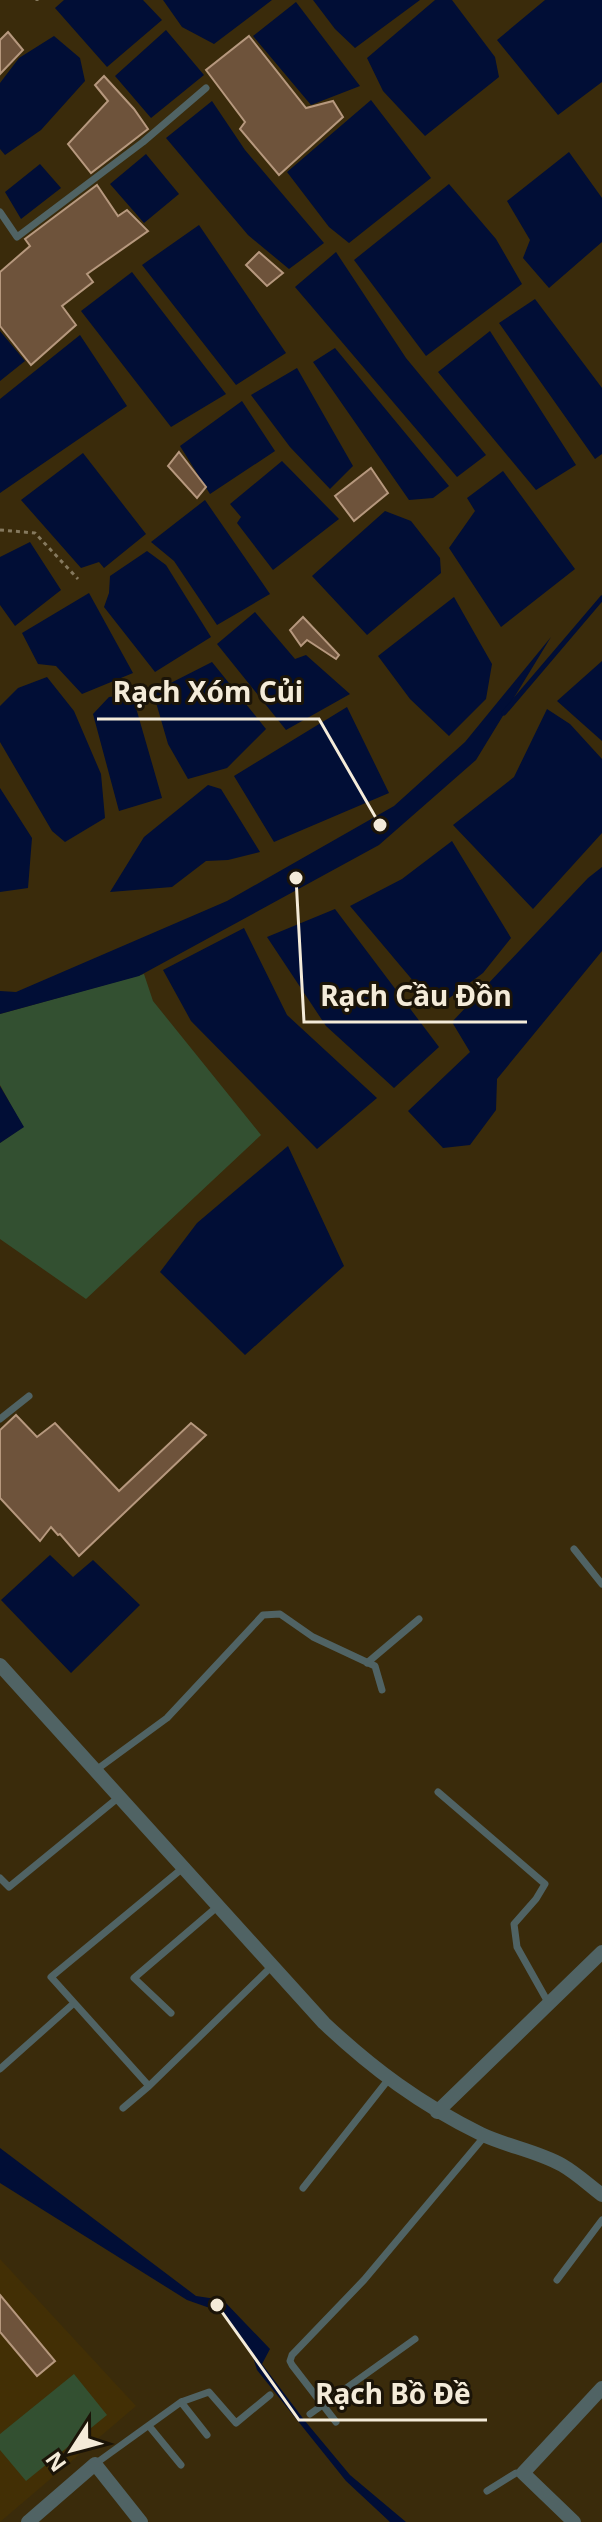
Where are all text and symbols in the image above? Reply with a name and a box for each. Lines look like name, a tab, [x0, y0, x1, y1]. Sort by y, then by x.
callout: Rạch Xóm Củi	[97, 667, 319, 719]
text: Rạch Xóm Củi	[113, 672, 303, 710]
callout: Rạch Cầu Đồn	[304, 970, 527, 1022]
text: Rạch Cầu Đồn	[320, 976, 512, 1014]
callout: Rạch Bồ Đề	[299, 2368, 487, 2420]
text: Rạch Bồ Đề	[315, 2374, 471, 2412]
north arrow	[32, 2410, 112, 2490]
text: N	[38, 2446, 72, 2478]

